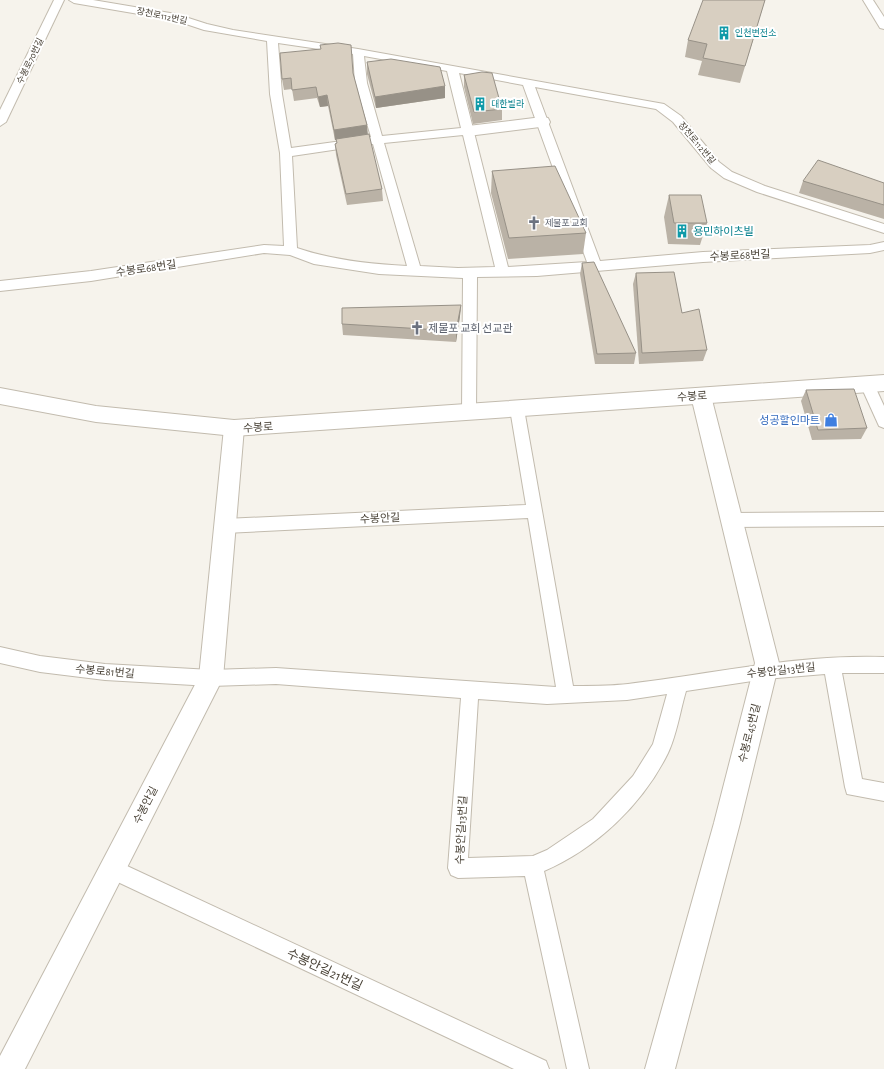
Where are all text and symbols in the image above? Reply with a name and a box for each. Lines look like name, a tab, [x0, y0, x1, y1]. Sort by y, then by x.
street label: 장천로112번길	[136, 5, 189, 26]
building icon: 인천변전소	[716, 25, 732, 41]
place label: 인천변전소	[735, 27, 777, 38]
street label: 수봉로70번길	[15, 36, 45, 86]
building icon: 대한빌라	[472, 96, 488, 112]
place label: 대한빌라	[491, 99, 525, 109]
street label: 장천로112번길	[677, 119, 718, 166]
church icon: 제물포 교회	[526, 215, 542, 231]
place label: 제물포 교회	[545, 218, 588, 228]
building icon: 용민하이츠빌	[674, 223, 690, 239]
place label: 용민하이츠빌	[693, 226, 754, 237]
street label: 수봉로68번길	[709, 248, 771, 263]
street label: 수봉로68번길	[115, 259, 177, 278]
church icon: 제물포 교회 선교관	[409, 320, 425, 336]
place label: 제물포 교회 선교관	[428, 323, 513, 334]
street label: 수봉로	[677, 390, 708, 403]
shop icon: 성공할인마트	[823, 412, 839, 428]
place label: 성공할인마트	[759, 414, 820, 426]
street label: 수봉로	[243, 421, 274, 434]
street label: 수봉안길	[360, 512, 401, 525]
street label: 수봉안길13번길	[746, 661, 816, 680]
street label: 수봉로81번길	[75, 663, 135, 680]
street label: 수봉로45번길	[737, 702, 762, 764]
street label: 수봉안길	[131, 785, 160, 826]
street label: 수봉안길13번길	[454, 795, 469, 865]
street label: 수봉안길21번길	[284, 946, 365, 994]

